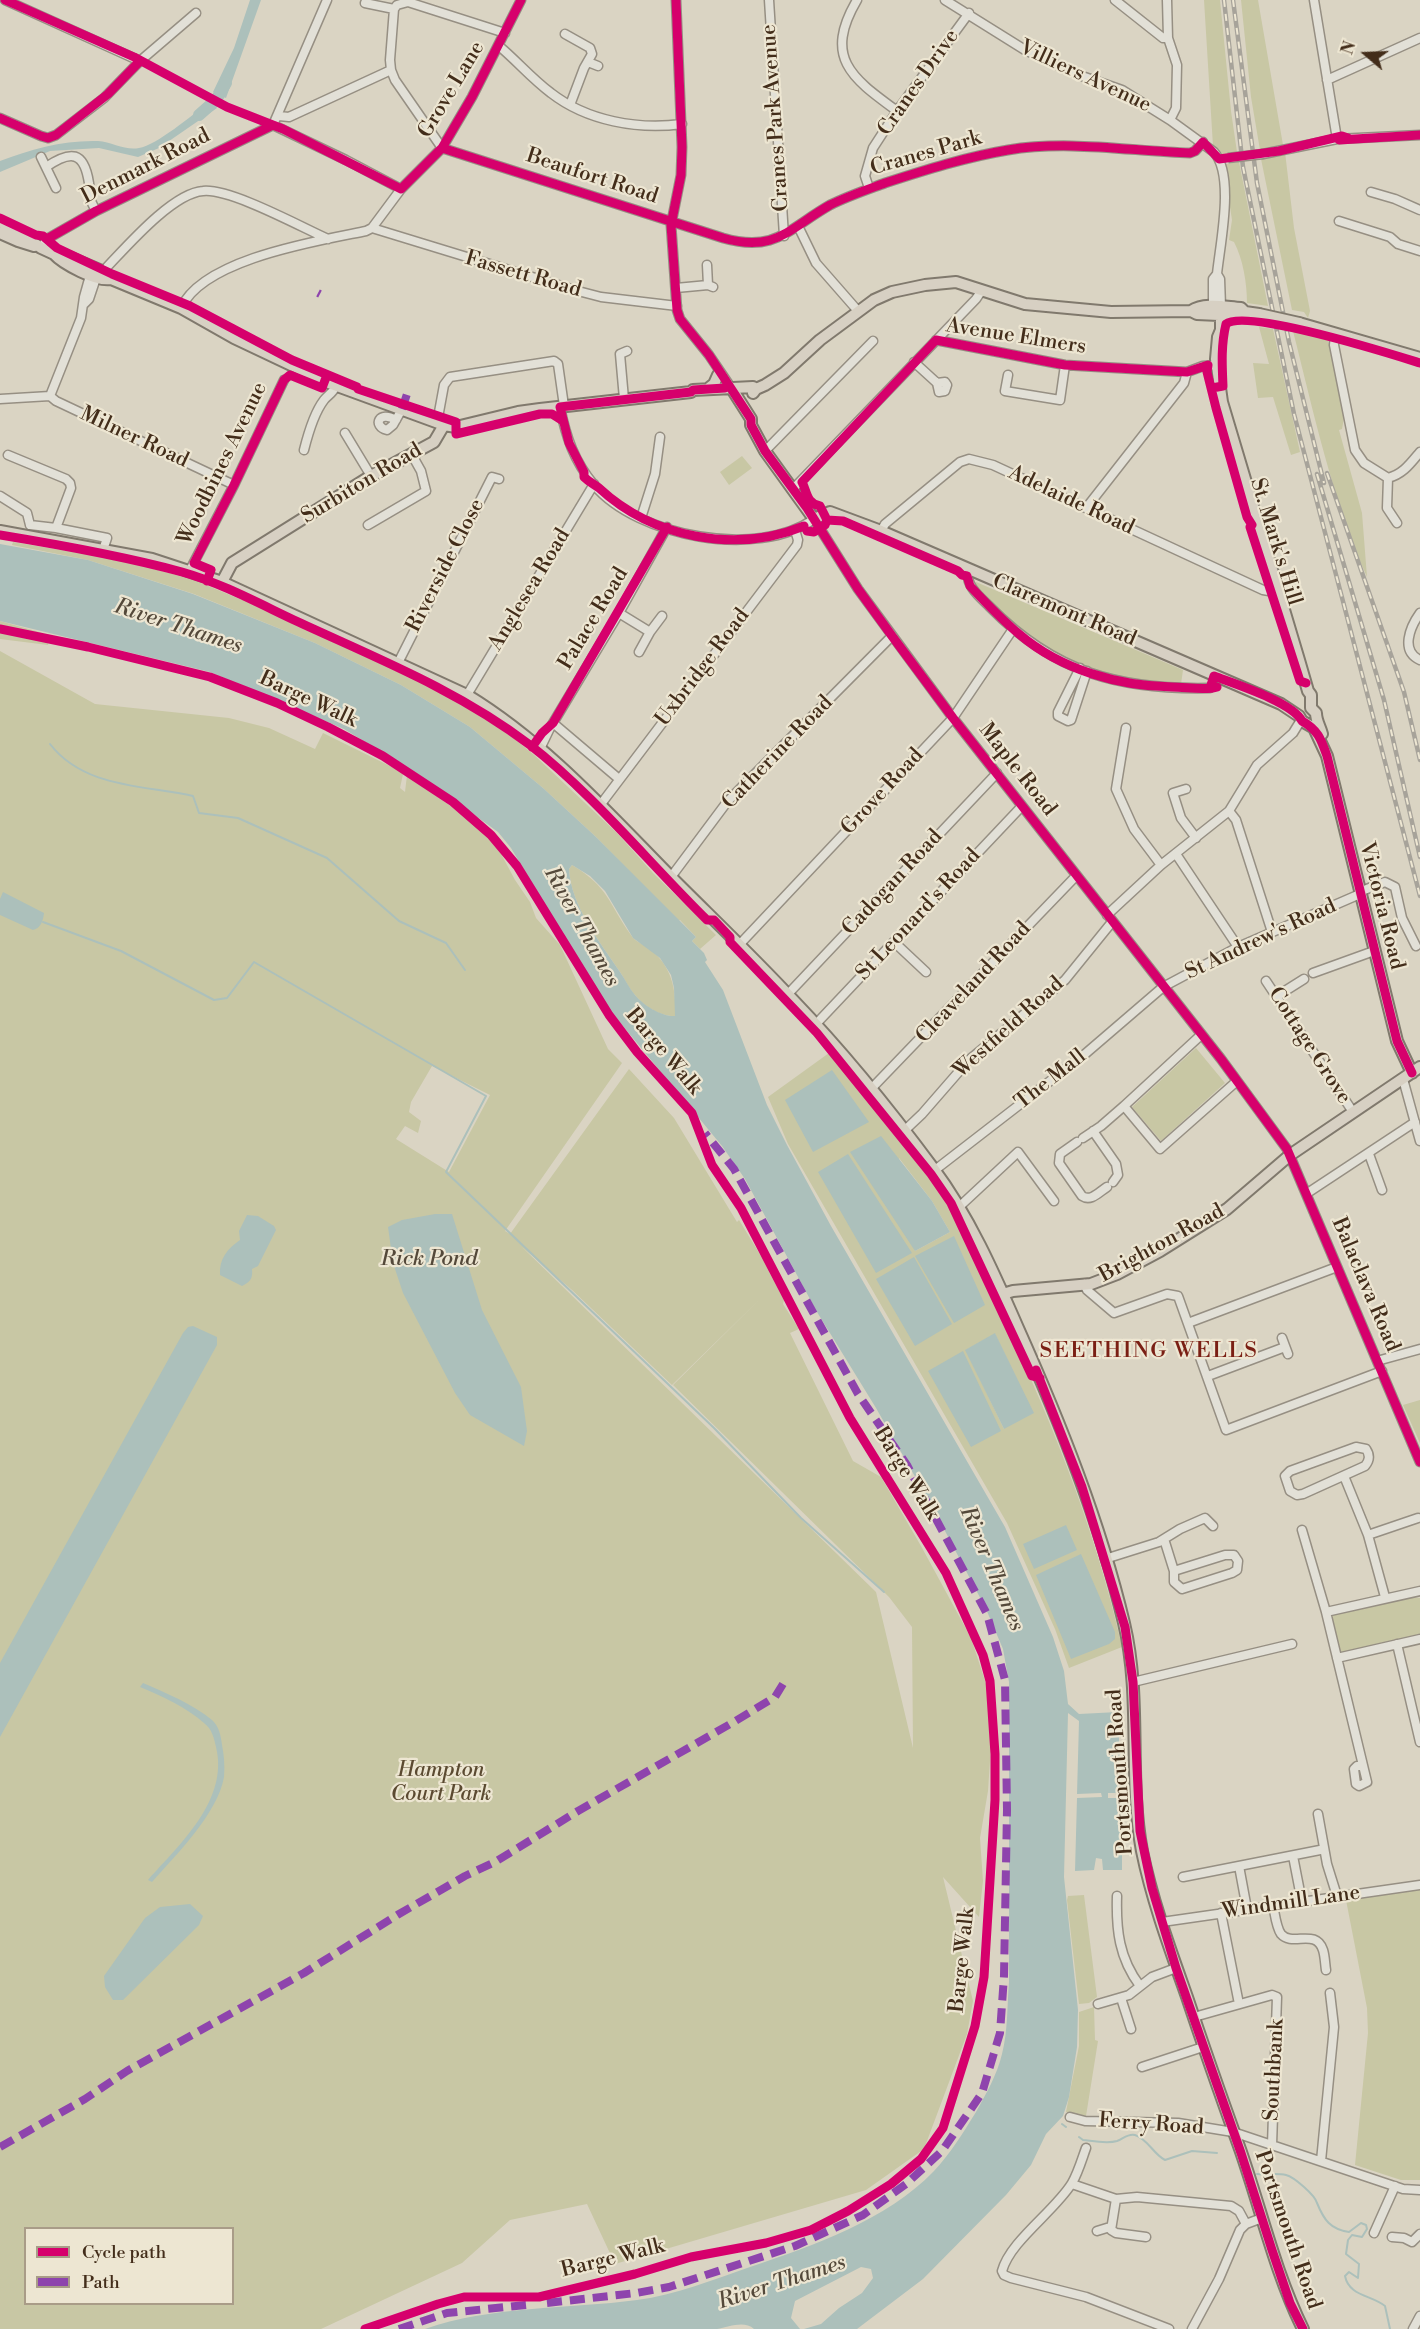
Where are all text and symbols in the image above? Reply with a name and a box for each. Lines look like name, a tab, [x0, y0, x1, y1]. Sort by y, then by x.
street label: Cranes Park Avenue	[757, 23, 795, 213]
north arrow	[1336, 24, 1396, 84]
street label: Cranes Drive	[873, 25, 965, 141]
street label: Villiers Avenue	[1015, 35, 1155, 119]
street label: Grove Lane	[413, 37, 491, 143]
text: N	[1337, 39, 1360, 57]
street label: Denmark Road	[77, 124, 215, 210]
street label: Cranes Park	[868, 126, 984, 182]
street label: Beaufort Road	[523, 144, 661, 210]
street label: Fassett Road	[462, 246, 584, 304]
street label: Avenue Elmers	[944, 313, 1088, 361]
street label: Woodbines Avenue	[173, 379, 273, 549]
street label: Milner Road	[76, 402, 192, 474]
street label: Surbiton Road	[297, 438, 427, 530]
street label: Adelaide Road	[1004, 461, 1138, 541]
street label: St. Mark's Hill	[1244, 475, 1306, 609]
street label: Riverside Close	[402, 495, 490, 637]
street label: Anglesea Road	[484, 524, 576, 656]
street label: Palace Road	[554, 563, 634, 675]
street label: Claremont Road	[988, 569, 1140, 653]
water label: River Thames	[111, 594, 245, 660]
street label: Uxbridge Road	[651, 604, 755, 732]
street label: Barge Walk	[255, 666, 361, 734]
street label: Catherine Road	[717, 691, 839, 815]
street label: Maple Road	[973, 718, 1061, 822]
street label: Grove Road	[836, 743, 930, 841]
street label: Cadogan Road	[837, 825, 949, 941]
street label: Victoria Road	[1353, 840, 1409, 972]
street label: St Leonard's Road	[851, 844, 987, 986]
water label: River Thames	[537, 863, 625, 991]
street label: St Andrew's Road	[1182, 894, 1340, 986]
street label: Cleaveland Road	[911, 917, 1037, 1049]
street label: Westfield Road	[949, 972, 1069, 1084]
street label: Cottage Grove	[1262, 983, 1356, 1109]
street label: Barge Walk	[619, 1004, 707, 1100]
street label: The Mall	[1010, 1044, 1092, 1116]
street label: Brighton Road	[1095, 1199, 1229, 1289]
street label: Balaclava Road	[1325, 1214, 1405, 1356]
water label: Rick Pond	[380, 1247, 478, 1273]
district label: SEETHING WELLS	[1040, 1339, 1258, 1365]
street label: Barge Walk	[867, 1423, 945, 1525]
water label: River Thames	[953, 1503, 1029, 1635]
street label: Portsmouth Road	[1103, 1688, 1139, 1856]
park label: Hampton Court Park	[391, 1758, 491, 1808]
street label: Windmill Lane	[1220, 1881, 1362, 1925]
street label: Barge Walk	[945, 1906, 981, 2014]
street label: Southbank	[1260, 2018, 1290, 2122]
street label: Ferry Road	[1097, 2109, 1205, 2141]
street label: Portsmouth Road	[1248, 2147, 1326, 2313]
legend	[24, 2227, 234, 2305]
street label: Barge Walk	[559, 2234, 667, 2284]
text: Cycle path	[82, 2241, 166, 2264]
water label: River Thames	[715, 2250, 849, 2316]
text: Path	[82, 2271, 120, 2294]

